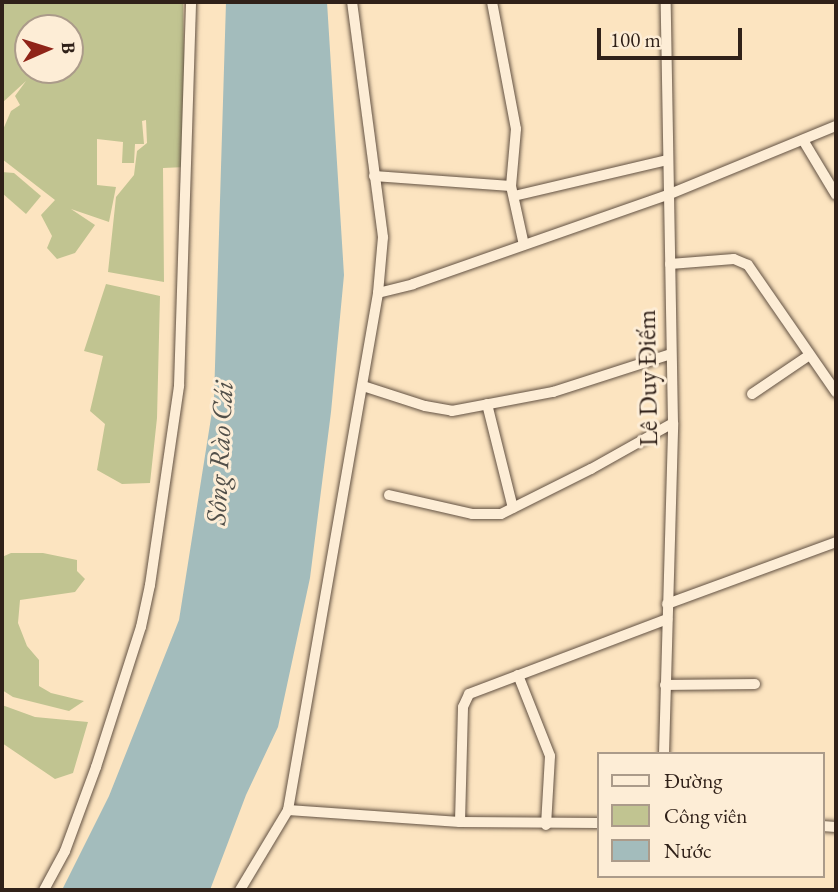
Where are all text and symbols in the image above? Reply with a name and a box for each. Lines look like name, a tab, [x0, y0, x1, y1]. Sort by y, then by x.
north arrow	[14, 14, 84, 84]
scale bar	[600, 14, 745, 58]
text: 100 m	[610, 26, 661, 53]
text: B	[56, 41, 81, 55]
street label: Lê Duy Điếm	[631, 309, 665, 447]
water label: Sông Rào Cái	[198, 380, 240, 526]
legend	[596, 752, 824, 878]
text: Đường	[664, 767, 722, 794]
text: Công viên	[664, 802, 747, 829]
text: Nước	[664, 837, 712, 864]

